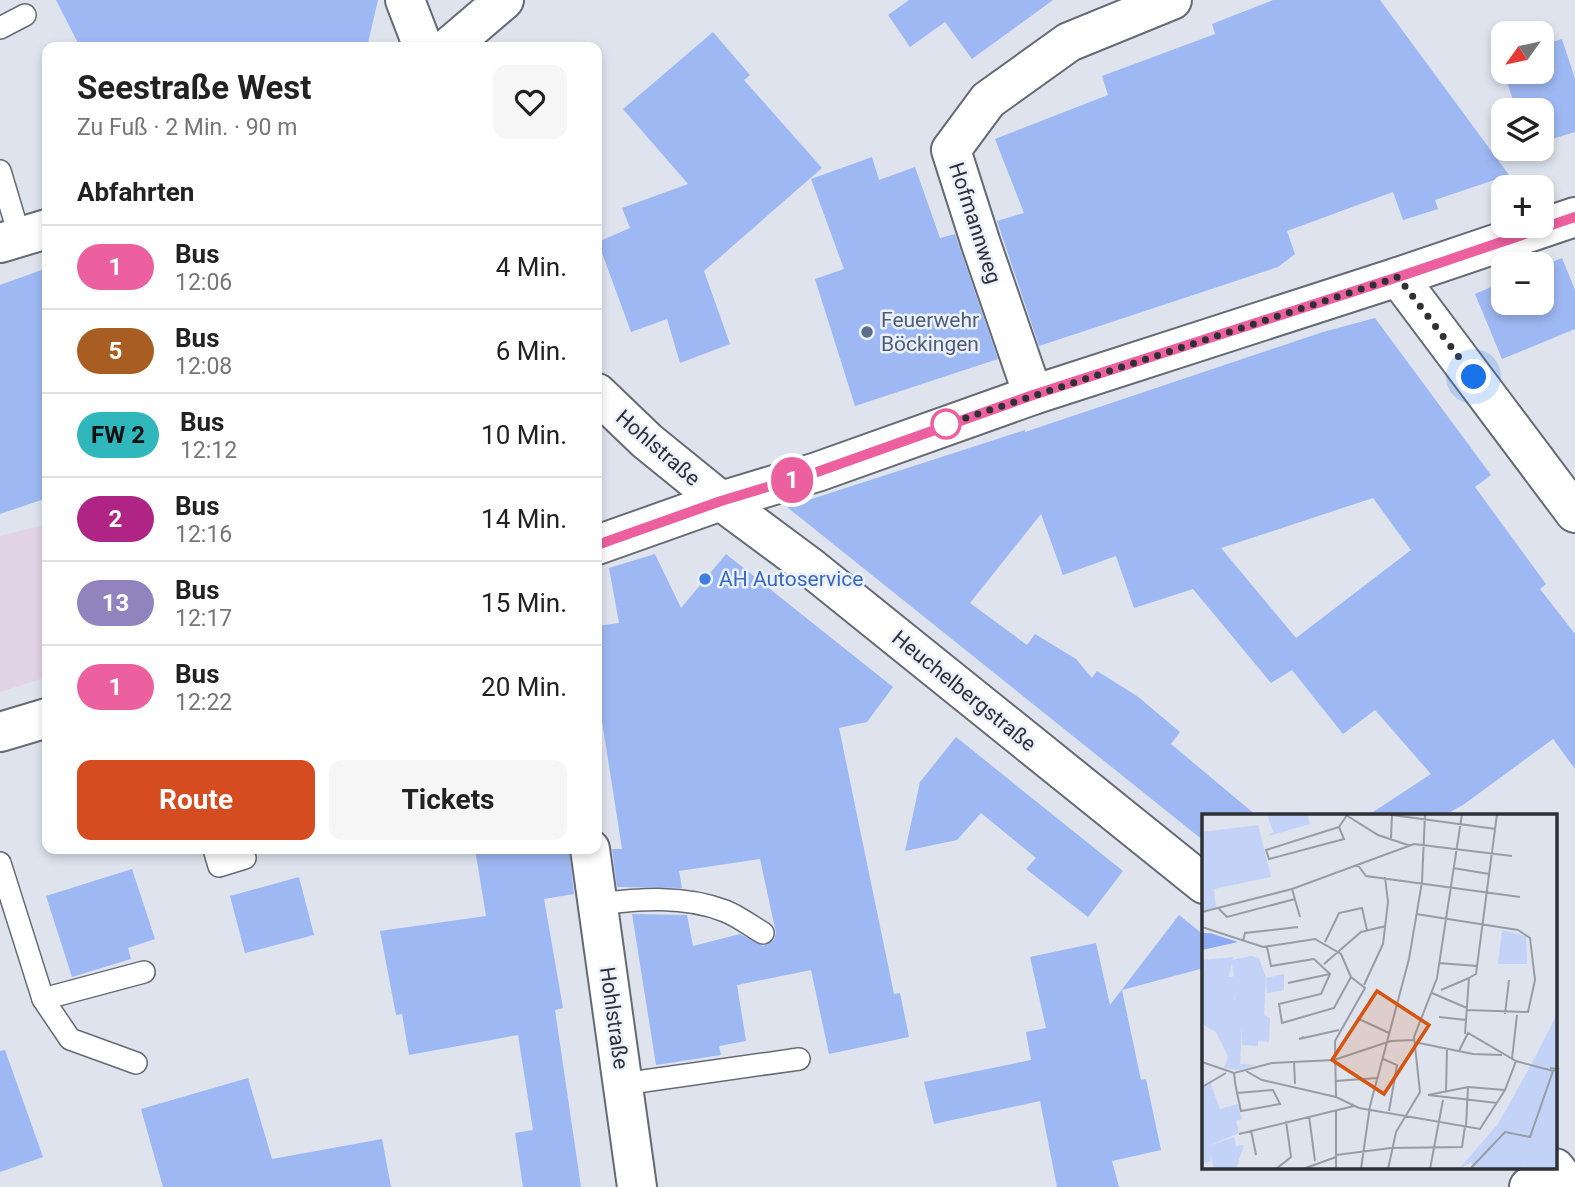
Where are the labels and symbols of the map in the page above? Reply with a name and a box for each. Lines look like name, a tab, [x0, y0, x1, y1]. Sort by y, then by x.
north arrow	[1491, 21, 1554, 84]
street label: Hofmannweg	[944, 159, 1006, 287]
place label: Feuerwehr Böckingen	[881, 308, 979, 356]
marker: Feuerwehr Böckingen	[859, 324, 875, 340]
your location	[1456, 359, 1491, 394]
street label: Hohlstraße	[611, 405, 705, 491]
unlabelled marker	[931, 409, 961, 439]
line badge: 1	[769, 457, 815, 503]
place label: AH Autoservice	[719, 567, 863, 591]
marker: AH Autoservice	[697, 571, 713, 587]
street label: Heuchelbergstraße	[887, 626, 1041, 756]
inset map	[1202, 814, 1558, 1170]
street label: Hohlstraße	[595, 965, 633, 1071]

